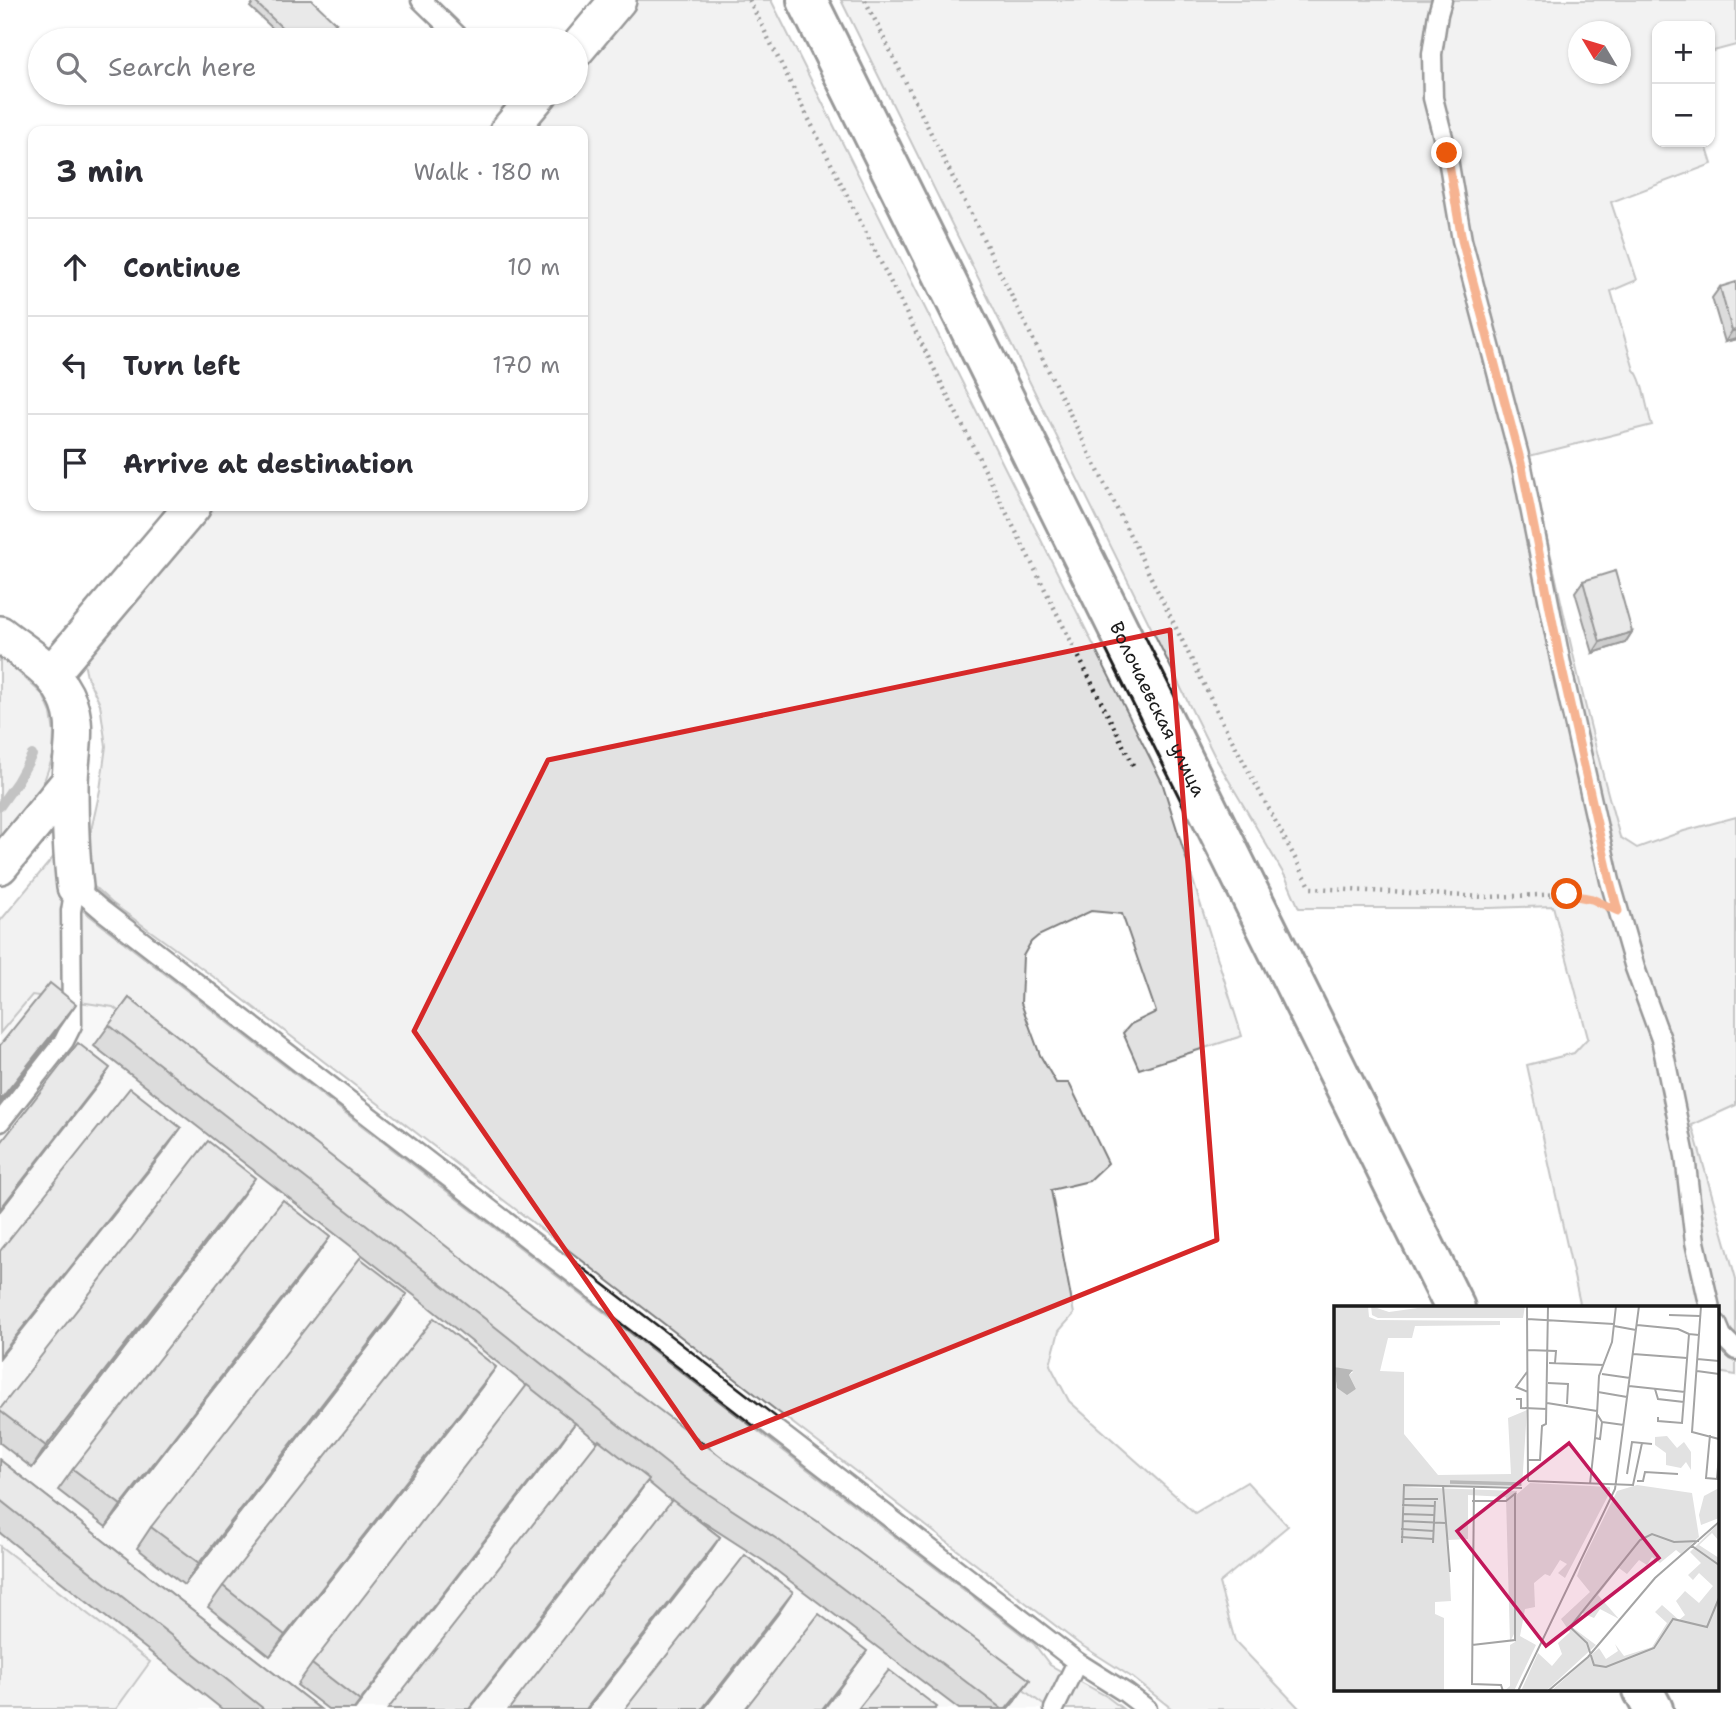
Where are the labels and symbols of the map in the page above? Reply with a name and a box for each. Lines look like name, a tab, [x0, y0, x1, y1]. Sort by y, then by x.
north arrow	[1568, 21, 1631, 84]
route end	[1431, 137, 1462, 168]
street label: Волочаевская улица	[1104, 617, 1212, 801]
route start	[1551, 878, 1582, 909]
inset map	[1334, 1306, 1718, 1692]

